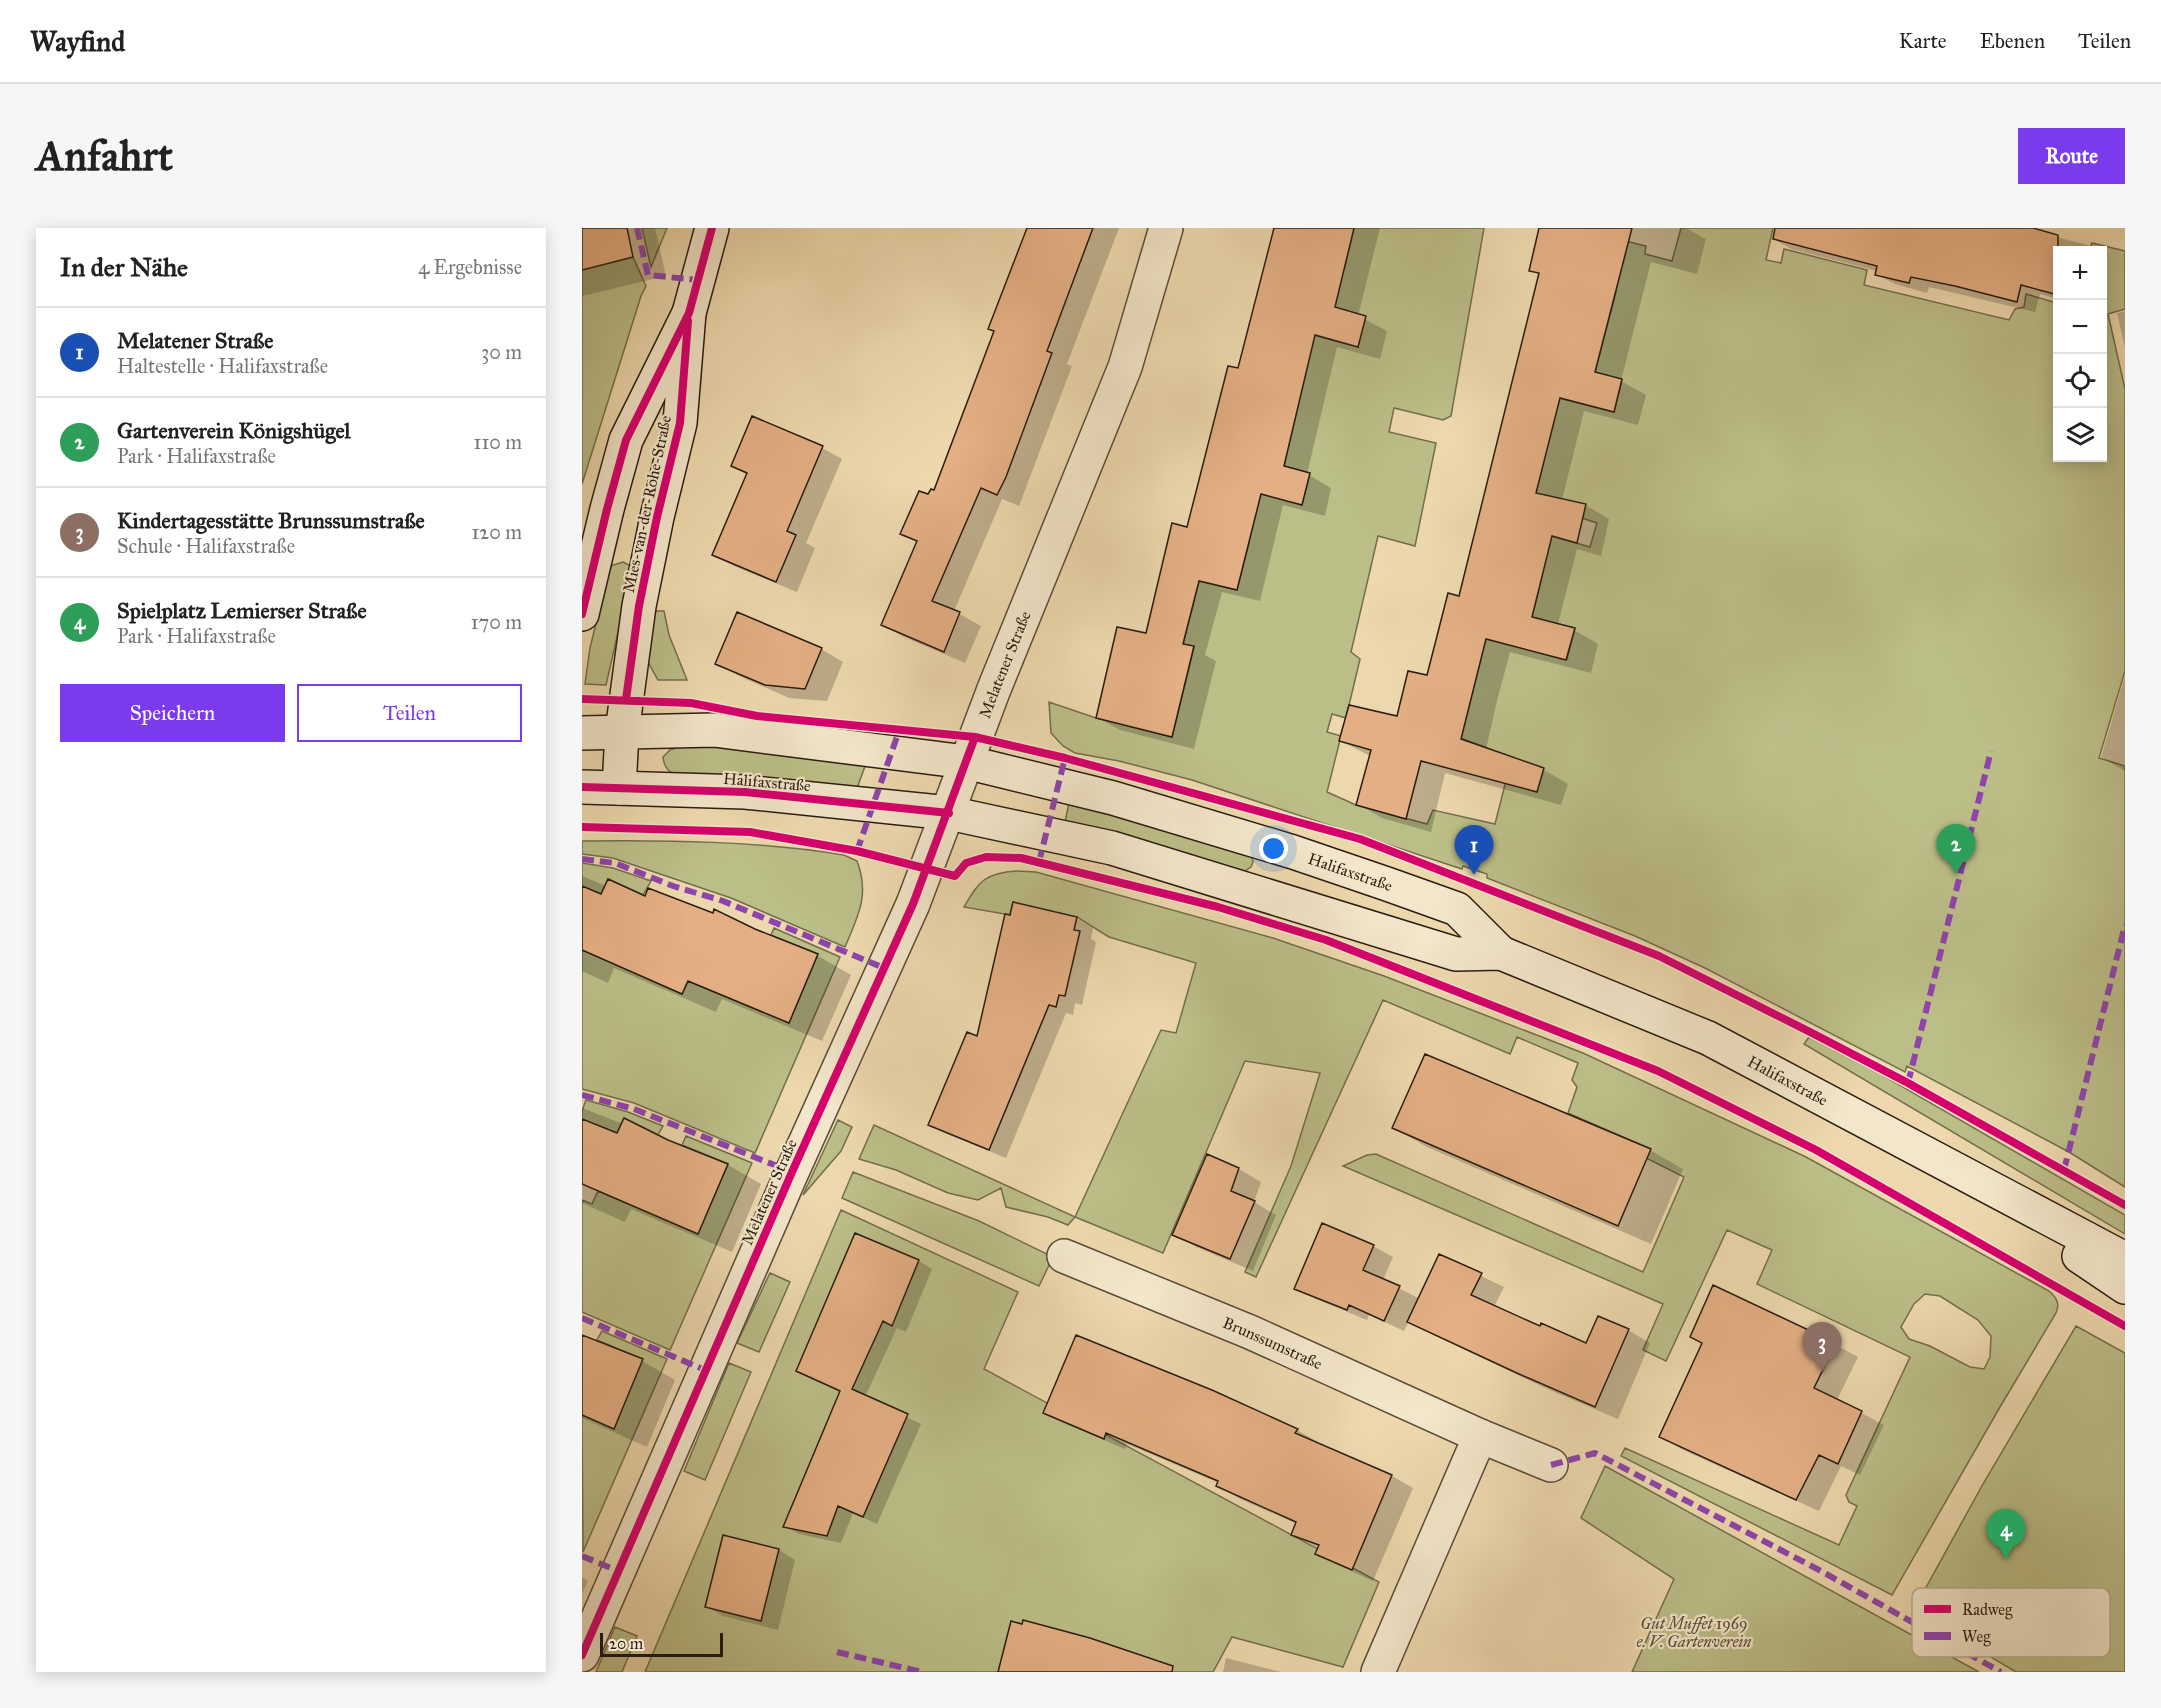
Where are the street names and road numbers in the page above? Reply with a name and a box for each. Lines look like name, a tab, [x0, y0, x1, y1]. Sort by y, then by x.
street label: Mies-van-der-Rohe-Straße	[619, 413, 675, 594]
street label: Melatener Straße	[974, 608, 1034, 721]
street label: Halifaxstraße	[722, 769, 812, 795]
street label: Halifaxstraße	[1306, 848, 1396, 895]
street label: Halifaxstraße	[1745, 1051, 1831, 1109]
street label: Melatener Straße	[737, 1136, 801, 1248]
street label: Brunssumstraße	[1220, 1313, 1326, 1373]

